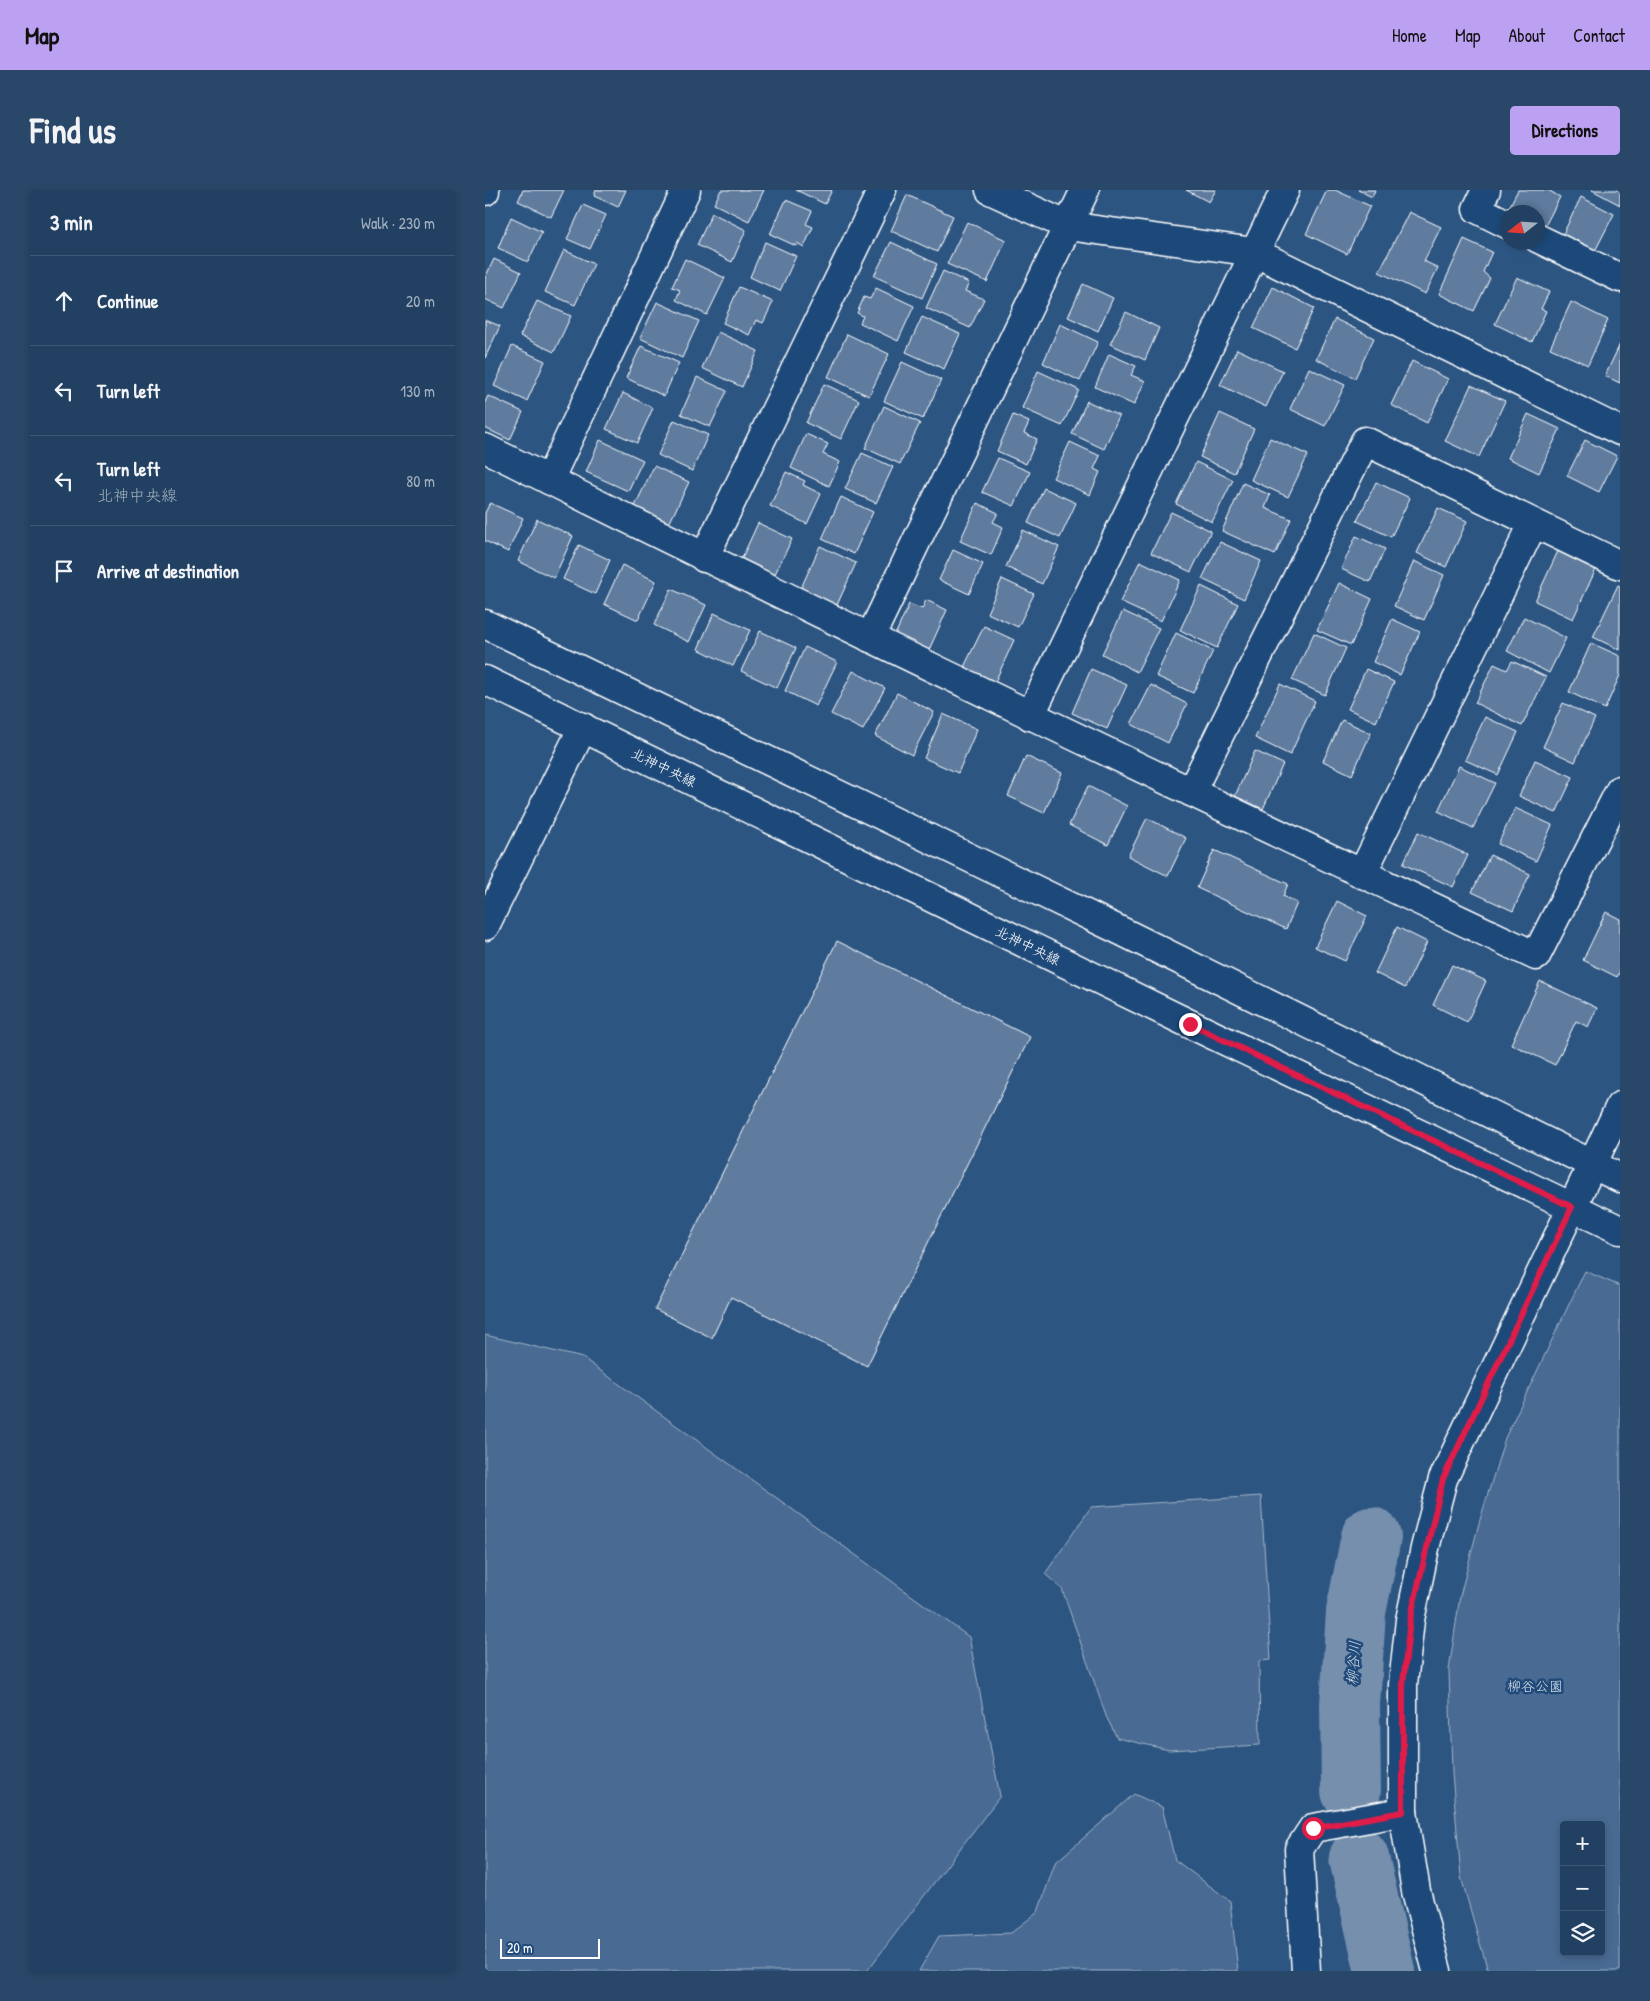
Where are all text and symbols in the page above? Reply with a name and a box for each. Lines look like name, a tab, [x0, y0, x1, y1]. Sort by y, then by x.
text: Map	[25, 19, 59, 51]
text: Home	[1392, 23, 1427, 48]
text: Map	[1455, 23, 1480, 48]
text: About	[1508, 23, 1545, 48]
text: Contact	[1573, 23, 1625, 48]
button: Directions	[1510, 106, 1620, 155]
text: Find us	[30, 107, 116, 154]
north arrow	[1500, 205, 1545, 250]
text: 3 min	[50, 208, 93, 237]
text: Walk · 230 m	[361, 212, 435, 234]
icon: ahead	[50, 287, 78, 315]
text: Continue	[97, 288, 158, 314]
text: 20 m	[406, 290, 435, 312]
icon: left	[50, 377, 78, 405]
text: Turn left	[97, 378, 160, 404]
text: 130 m	[400, 380, 435, 402]
text: Turn left	[97, 456, 160, 482]
icon: left	[50, 467, 78, 495]
text: 80 m	[406, 470, 435, 492]
text: 北神中央線	[97, 484, 177, 506]
icon: arrive	[50, 557, 78, 585]
text: Arrive at destination	[97, 558, 239, 584]
street label: 北神中央線	[628, 743, 700, 791]
street label: 北神中央線	[992, 921, 1064, 969]
route end	[1179, 1013, 1202, 1036]
water label: 柳谷川	[1341, 1640, 1365, 1686]
park label: 柳谷公園	[1507, 1676, 1563, 1695]
route start	[1302, 1817, 1325, 1840]
map controls	[1560, 1821, 1605, 1956]
button: +	[1560, 1821, 1605, 1866]
button: −	[1560, 1866, 1605, 1911]
button: layers	[1560, 1911, 1605, 1956]
scale bar	[500, 1936, 600, 1959]
text: 20 m	[507, 1938, 533, 1957]

